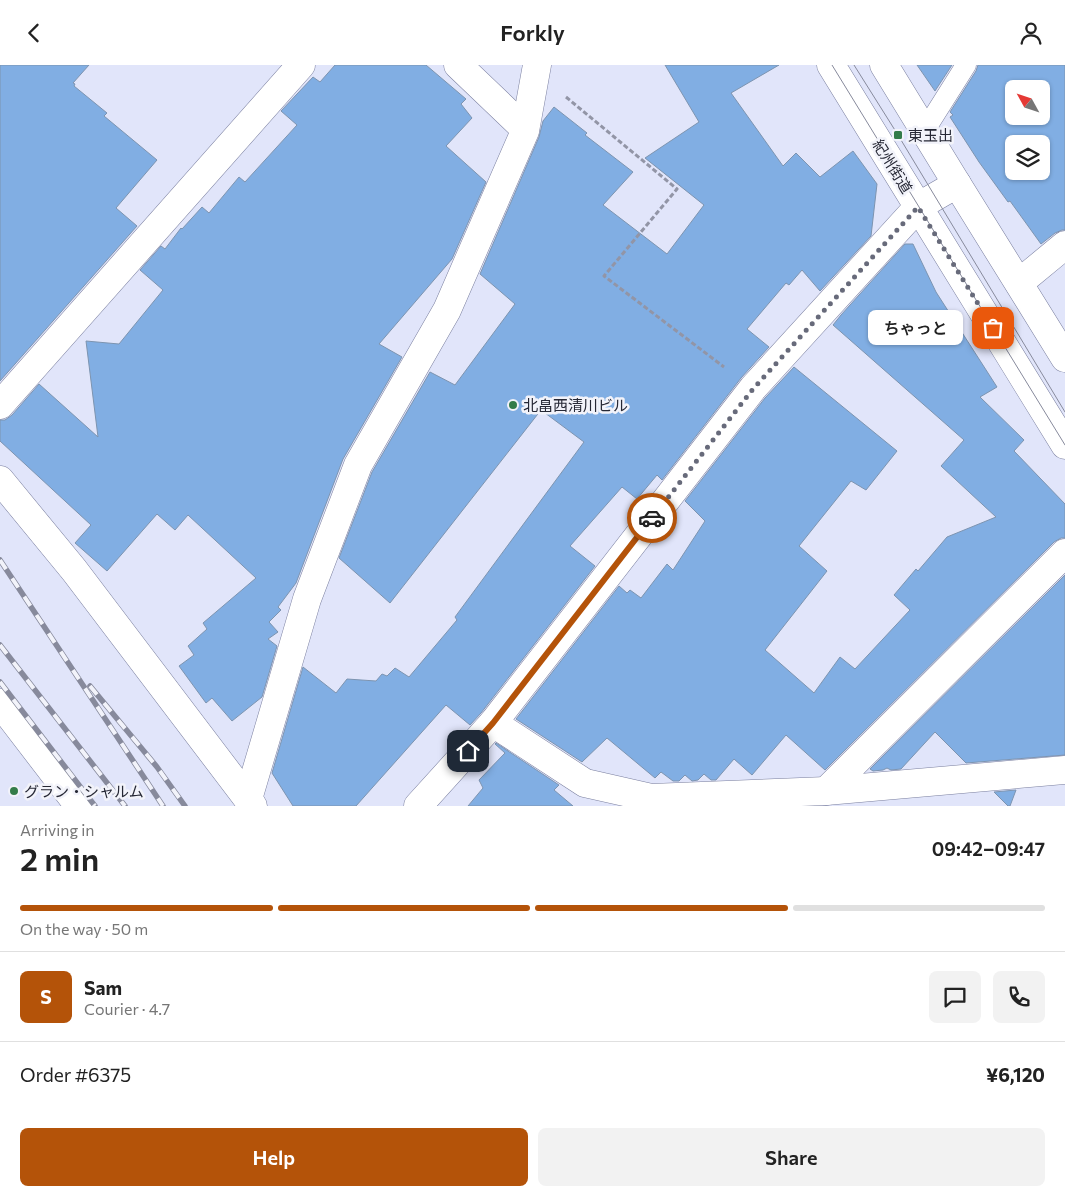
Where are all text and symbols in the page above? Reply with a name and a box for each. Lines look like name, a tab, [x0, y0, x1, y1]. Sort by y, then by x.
icon: back	[20, 19, 48, 47]
text: Forkly	[500, 19, 565, 46]
icon: person	[1017, 19, 1045, 47]
north arrow	[1005, 80, 1050, 125]
map controls	[1005, 80, 1050, 180]
place label: 東玉出	[908, 126, 953, 144]
marker: 東玉出	[892, 129, 904, 141]
button: layers	[1005, 135, 1050, 180]
street label: 紀州街道	[869, 136, 917, 196]
pin	[972, 307, 1014, 349]
callout: ちゃっと	[868, 311, 963, 345]
icon: bag	[979, 314, 1007, 342]
text: ちゃっと	[883, 318, 948, 337]
place label: 北畠西清川ビル	[523, 396, 628, 414]
marker: 北畠西清川ビル	[507, 399, 519, 411]
courier	[627, 493, 677, 543]
icon: car	[638, 504, 666, 532]
pin	[447, 730, 489, 772]
icon: home	[454, 737, 482, 765]
place label: グラン・シャルム	[24, 782, 144, 800]
marker: グラン・シャルム	[8, 785, 20, 797]
text: Arriving in	[20, 820, 94, 839]
text: 09:42–09:47	[932, 837, 1045, 860]
text: 2 min	[20, 838, 99, 878]
text: On the way · 50 m	[20, 919, 148, 938]
button: chat	[929, 971, 981, 1023]
button: phone	[993, 971, 1045, 1023]
text: Sam	[84, 976, 122, 999]
text: S	[40, 985, 52, 1008]
text: Courier · 4.7	[84, 999, 170, 1018]
text: Order #6375	[20, 1063, 131, 1086]
text: ¥6,120	[986, 1063, 1045, 1086]
button: Help	[20, 1128, 528, 1186]
button: Share	[538, 1128, 1045, 1186]

